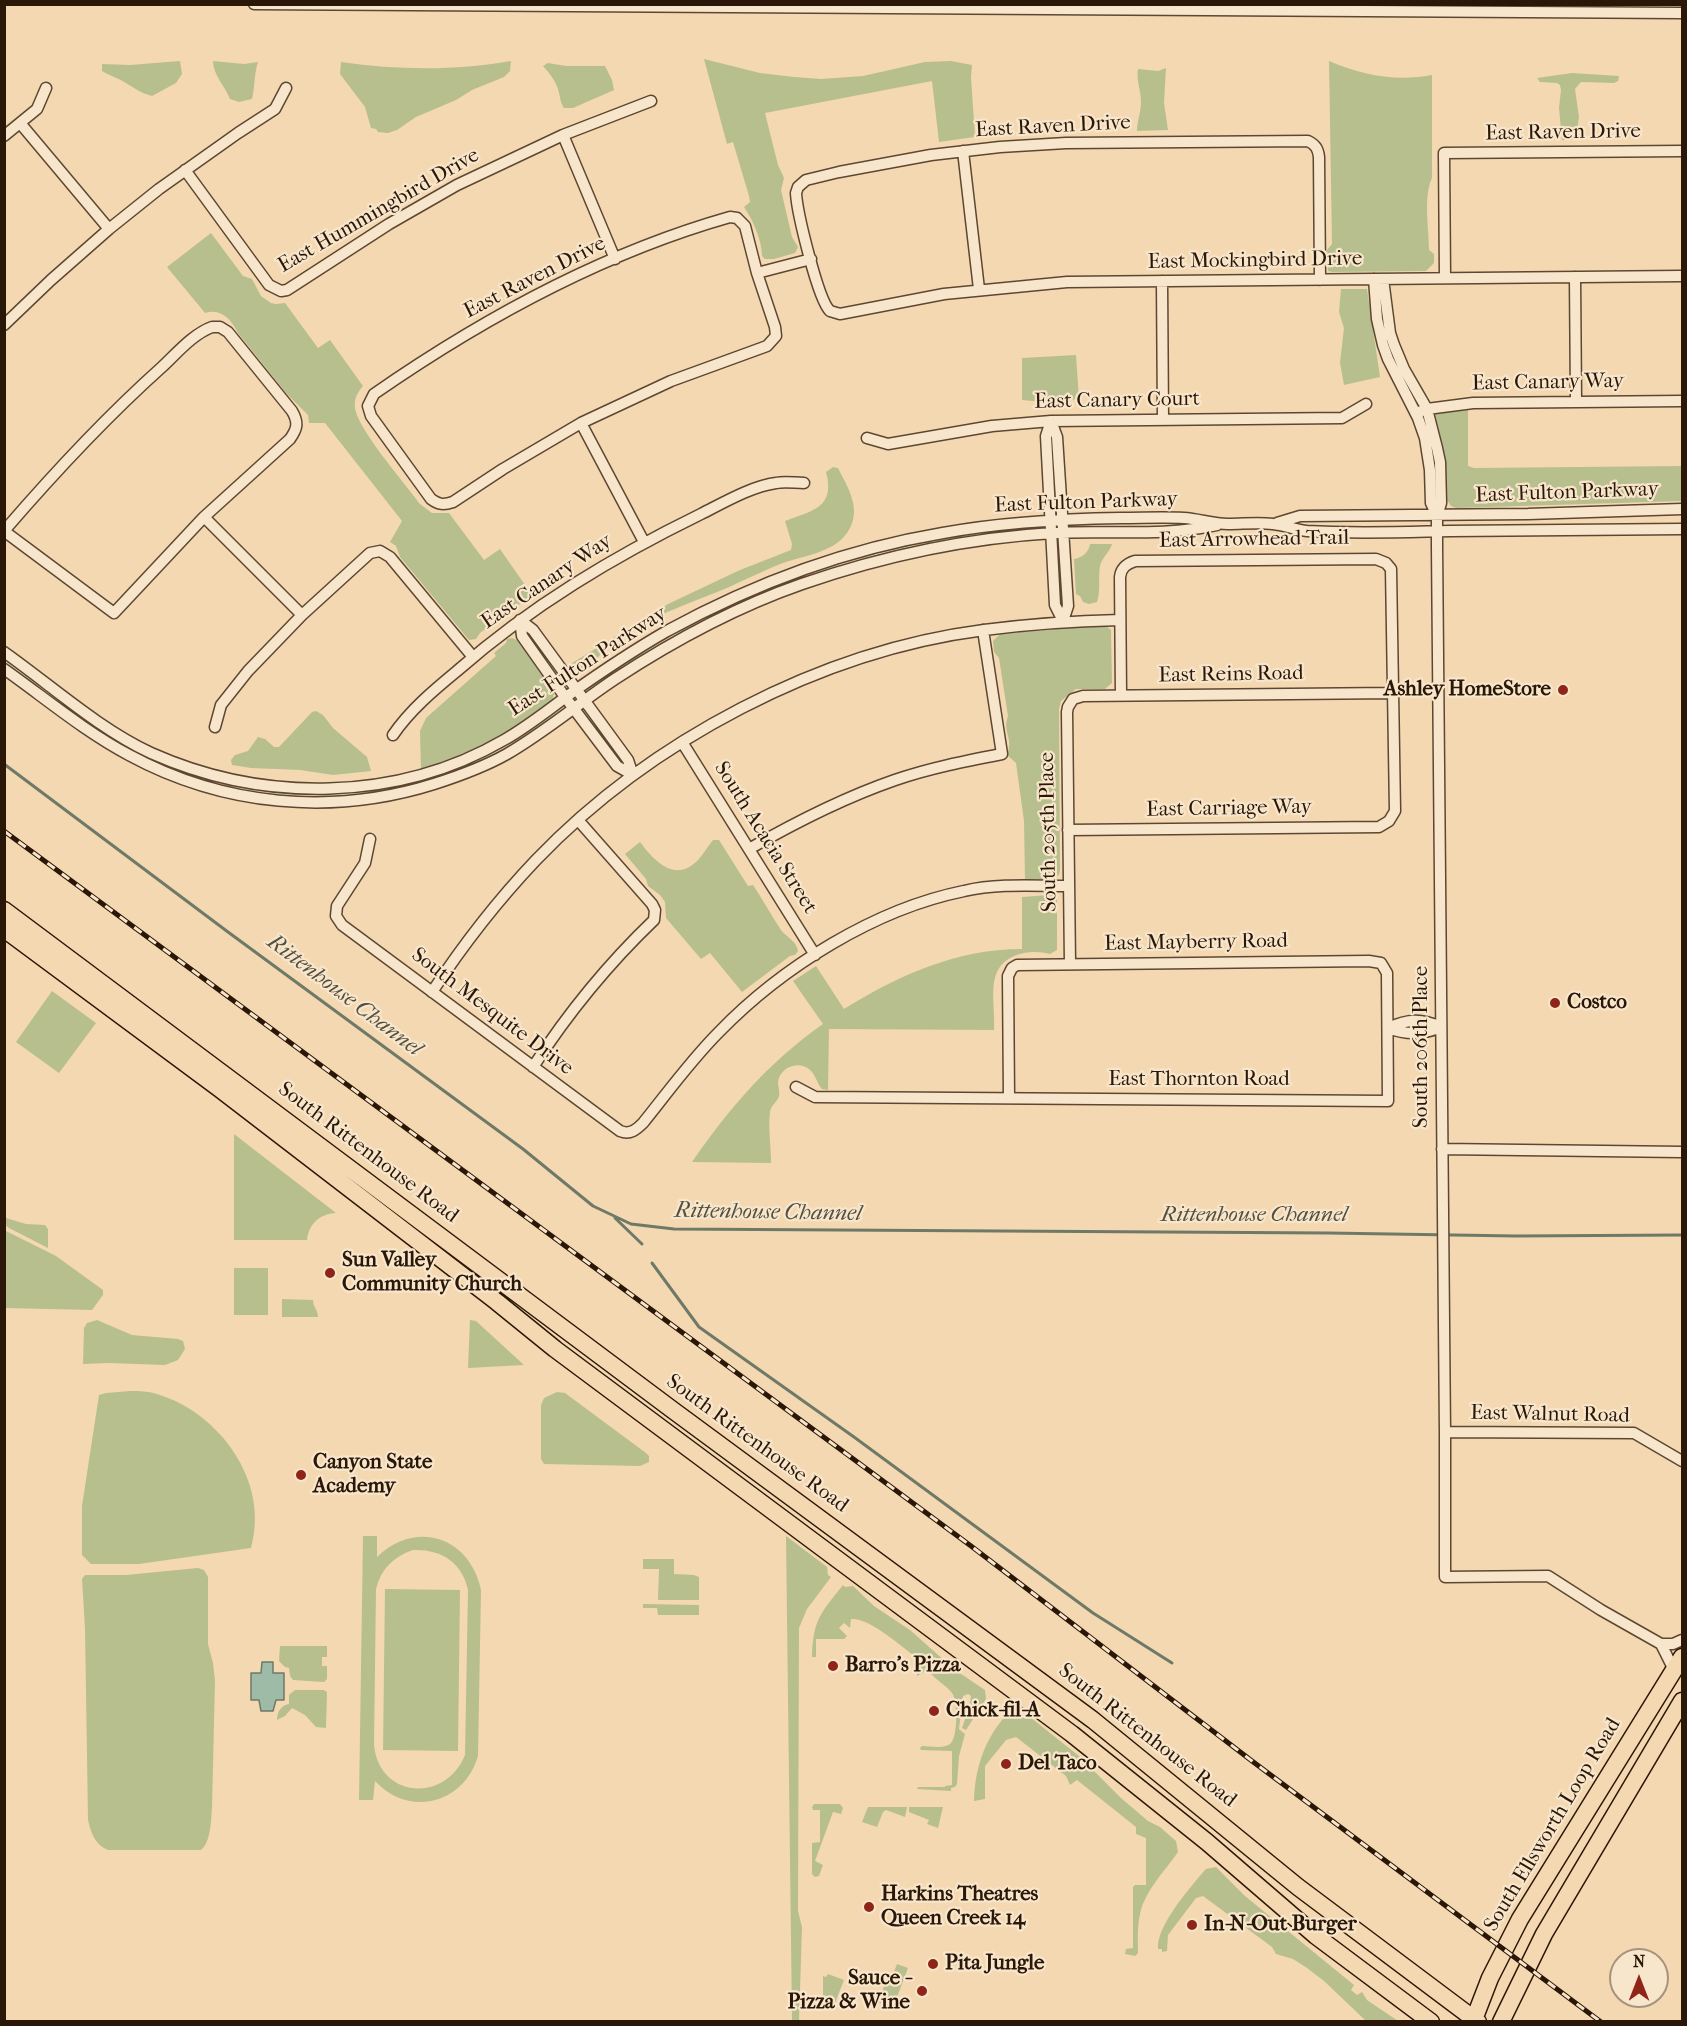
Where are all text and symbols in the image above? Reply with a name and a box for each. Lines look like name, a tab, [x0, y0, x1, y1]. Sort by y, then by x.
street label: East Raven Drive	[975, 110, 1131, 144]
street label: East Raven Drive	[1485, 119, 1641, 147]
street label: East Hummingbird Drive	[274, 143, 484, 279]
street label: East Raven Drive	[460, 231, 610, 325]
street label: East Mockingbird Drive	[1148, 247, 1362, 275]
street label: East Canary Way	[1472, 369, 1624, 397]
street label: East Canary Court	[1034, 387, 1200, 415]
street label: East Fulton Parkway	[1475, 477, 1659, 509]
street label: East Fulton Parkway	[994, 487, 1178, 519]
street label: East Arrowhead Trail	[1159, 526, 1349, 554]
street label: East Canary Way	[477, 529, 617, 635]
street label: East Fulton Parkway	[504, 601, 672, 723]
street label: East Reins Road	[1158, 661, 1304, 689]
place label: Ashley HomeStore	[1384, 677, 1551, 703]
marker: Ashley HomeStore	[1556, 683, 1570, 697]
street label: South 205th Place	[1035, 752, 1063, 912]
street label: South Acacia Street	[708, 757, 822, 919]
street label: East Carriage Way	[1146, 795, 1312, 823]
water label: Rittenhouse Channel	[261, 929, 427, 1063]
street label: East Mayberry Road	[1104, 929, 1288, 957]
street label: South Mesquite Drive	[406, 943, 578, 1081]
street label: South 206th Place	[1409, 966, 1435, 1128]
place label: Costco	[1567, 990, 1627, 1016]
marker: Costco	[1548, 996, 1562, 1010]
street label: East Thornton Road	[1108, 1067, 1290, 1093]
street label: South Rittenhouse Road	[273, 1077, 463, 1229]
water label: Rittenhouse Channel	[674, 1198, 862, 1228]
water label: Rittenhouse Channel	[1161, 1203, 1347, 1229]
place label: Sun Valley Community Church	[342, 1248, 522, 1298]
marker: Sun Valley Community Church	[323, 1266, 337, 1280]
street label: South Rittenhouse Road	[661, 1369, 853, 1519]
street label: East Walnut Road	[1470, 1401, 1630, 1429]
place label: Canyon State Academy	[313, 1450, 432, 1500]
marker: Canyon State Academy	[294, 1468, 308, 1482]
place label: Barro's Pizza	[845, 1653, 961, 1679]
marker: Barro's Pizza	[826, 1659, 840, 1673]
street label: South Rittenhouse Road	[1053, 1659, 1241, 1813]
place label: Chick-fil-A	[946, 1698, 1040, 1724]
marker: Chick-fil-A	[927, 1704, 941, 1718]
street label: South Ellsworth Loop Road	[1479, 1714, 1627, 1936]
place label: Del Taco	[1018, 1751, 1097, 1777]
marker: Del Taco	[999, 1757, 1013, 1771]
place label: Harkins Theatres Queen Creek 14	[881, 1882, 1038, 1932]
marker: Harkins Theatres Queen Creek 14	[862, 1900, 876, 1914]
place label: In-N-Out Burger	[1204, 1912, 1357, 1938]
marker: In-N-Out Burger	[1185, 1918, 1199, 1932]
north arrow	[1609, 1948, 1669, 2008]
place label: Pita Jungle	[945, 1951, 1044, 1977]
text: N	[1633, 1952, 1645, 1971]
marker: Pita Jungle	[926, 1957, 940, 1971]
place label: Sauce - Pizza & Wine	[787, 1966, 910, 2016]
marker: Sauce - Pizza & Wine	[915, 1984, 929, 1998]

